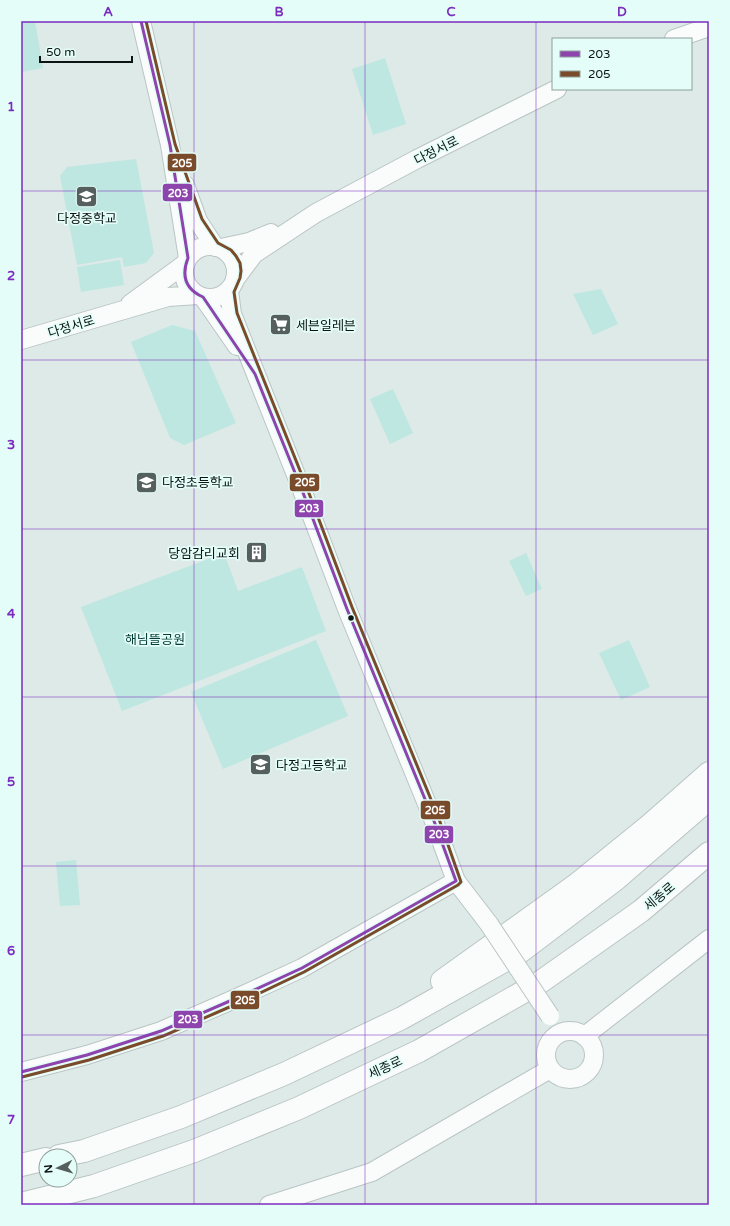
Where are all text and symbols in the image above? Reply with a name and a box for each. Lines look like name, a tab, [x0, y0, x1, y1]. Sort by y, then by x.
text: A	[103, 4, 113, 20]
text: B	[274, 4, 284, 20]
text: C	[446, 4, 456, 20]
text: D	[617, 4, 627, 20]
scale bar	[40, 38, 132, 64]
legend	[552, 38, 692, 90]
text: 50 m	[46, 45, 75, 59]
text: 203	[588, 47, 611, 61]
text: 205	[588, 67, 611, 81]
text: 1	[7, 99, 15, 115]
street label: 다정서로	[412, 133, 461, 169]
line badge: 205	[167, 153, 197, 172]
text: 205	[172, 157, 192, 170]
school or university icon: 다정중학교	[74, 183, 100, 209]
line badge: 203	[162, 183, 193, 202]
text: 203	[168, 187, 188, 200]
place label: 다정중학교	[57, 211, 117, 227]
text: 2	[7, 268, 15, 284]
street label: 다정서로	[46, 312, 97, 342]
supermarket icon: 세븐일레븐	[267, 312, 293, 338]
place label: 세븐일레븐	[296, 318, 356, 334]
text: 3	[7, 437, 15, 453]
school or university icon: 다정초등학교	[134, 469, 160, 495]
line badge: 205	[289, 473, 320, 492]
place label: 다정초등학교	[162, 475, 234, 491]
text: 205	[295, 476, 315, 489]
line badge: 203	[294, 499, 324, 518]
text: 203	[299, 502, 319, 515]
building icon: 당암감리교회	[243, 540, 269, 566]
place label: 당암감리교회	[168, 546, 240, 562]
text: 4	[7, 606, 16, 622]
unlabelled marker	[346, 613, 356, 623]
park label: 해님뜰공원	[125, 632, 185, 648]
school or university icon: 다정고등학교	[248, 752, 274, 778]
place label: 다정고등학교	[276, 758, 348, 774]
text: 5	[7, 774, 15, 790]
line badge: 205	[420, 800, 451, 820]
text: 205	[425, 804, 445, 817]
line badge: 203	[424, 825, 454, 844]
text: 203	[429, 828, 449, 841]
street label: 세종로	[641, 879, 679, 914]
text: 6	[7, 943, 15, 959]
line badge: 205	[230, 990, 260, 1010]
text: 205	[235, 994, 255, 1007]
line badge: 203	[173, 1010, 203, 1029]
text: 203	[178, 1013, 198, 1026]
street label: 세종로	[366, 1053, 405, 1083]
text: 7	[7, 1112, 15, 1128]
north arrow	[38, 1148, 78, 1188]
text: N	[42, 1164, 55, 1174]

